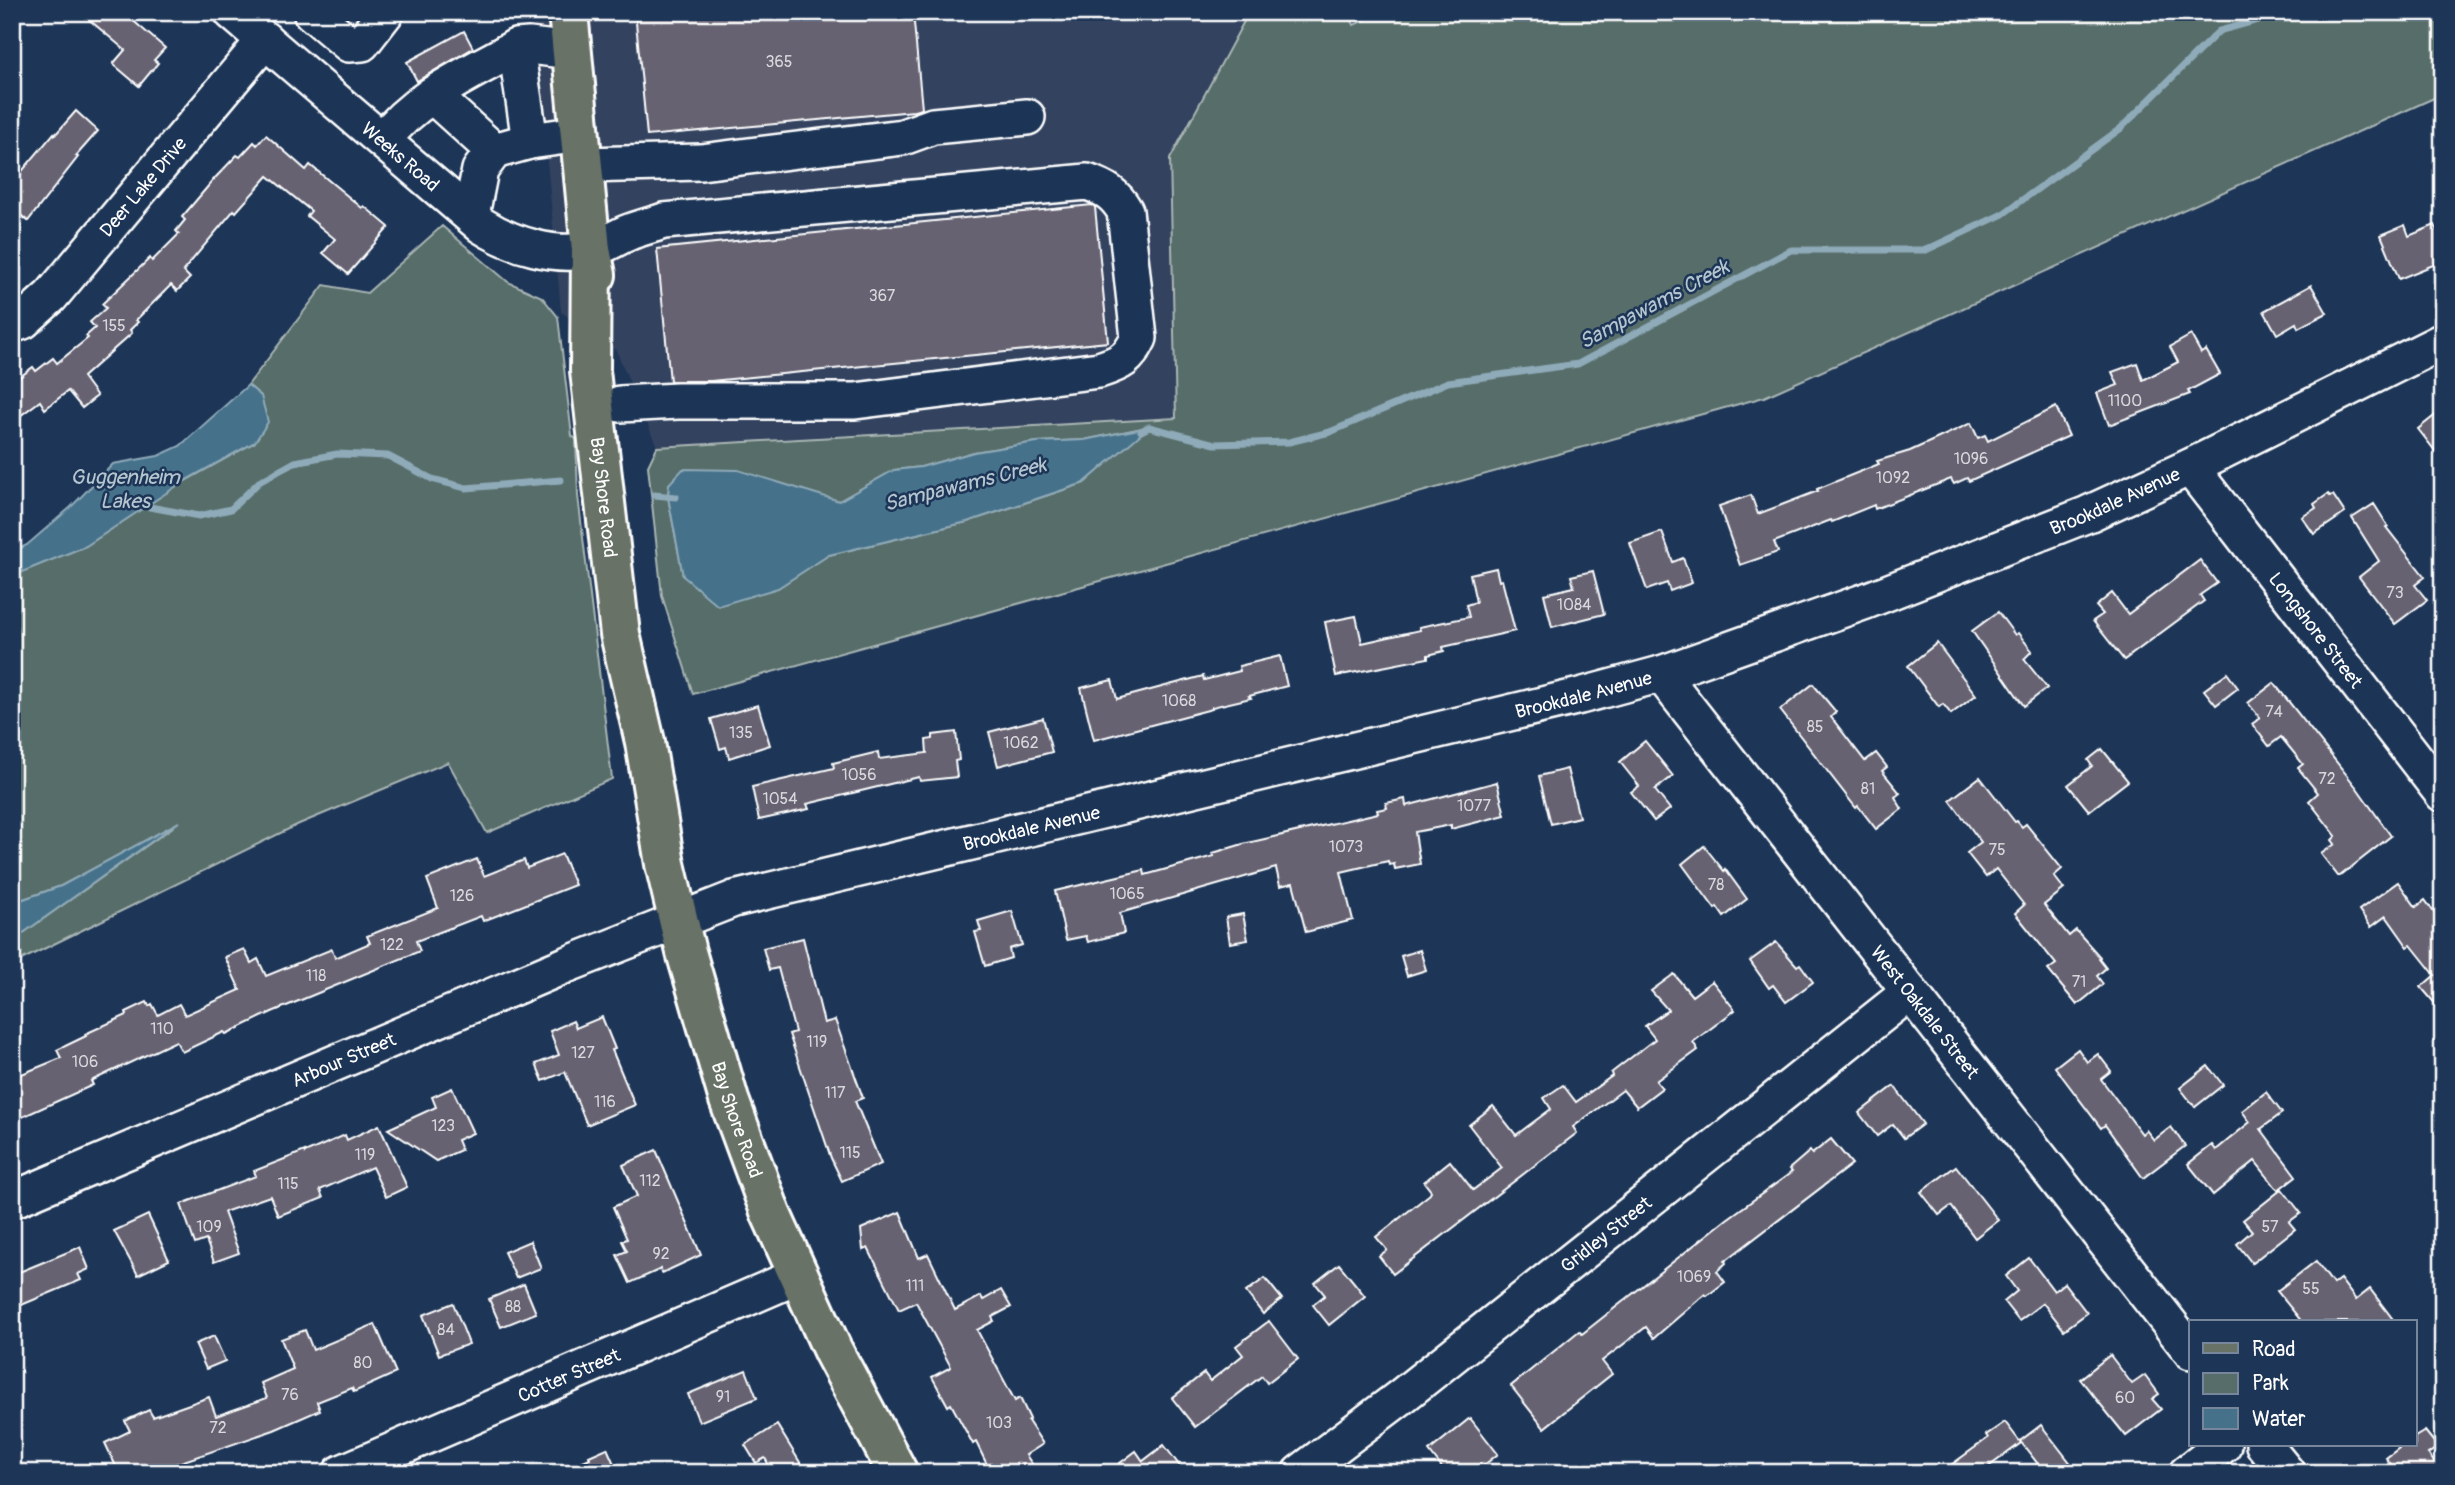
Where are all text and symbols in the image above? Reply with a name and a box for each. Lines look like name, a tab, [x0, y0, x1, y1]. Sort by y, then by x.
house number: 365	[766, 52, 792, 72]
street label: Weeks Road	[356, 117, 444, 197]
street label: Deer Lake Drive	[95, 132, 192, 242]
water label: Sampawams Creek	[1575, 252, 1736, 355]
house number: 367	[869, 286, 896, 306]
house number: 155	[102, 316, 126, 336]
house number: 1100	[2108, 391, 2142, 411]
street label: Bay Shore Road	[585, 436, 622, 559]
house number: 1096	[1954, 449, 1988, 469]
water label: Sampawams Creek	[881, 451, 1051, 518]
street label: Brookdale Avenue	[2046, 462, 2185, 541]
water label: Guggenheim Lakes	[70, 464, 181, 515]
house number: 1092	[1876, 468, 1910, 488]
street label: Longshore Street	[2263, 568, 2368, 694]
house number: 73	[2386, 583, 2404, 603]
house number: 1084	[1557, 595, 1591, 615]
street label: Brookdale Avenue	[1513, 666, 1655, 724]
house number: 1068	[1162, 691, 1196, 711]
house number: 74	[2265, 702, 2283, 722]
house number: 85	[1807, 717, 1823, 737]
house number: 135	[729, 723, 753, 743]
house number: 1062	[1003, 733, 1039, 753]
house number: 1056	[841, 765, 877, 785]
house number: 72	[2318, 769, 2336, 789]
house number: 81	[1861, 779, 1875, 799]
house number: 1054	[762, 789, 798, 809]
house number: 1077	[1457, 796, 1492, 816]
street label: Brookdale Avenue	[961, 800, 1103, 857]
house number: 1073	[1329, 837, 1363, 857]
house number: 75	[1988, 840, 2006, 860]
house number: 78	[1708, 875, 1724, 895]
house number: 1065	[1109, 884, 1145, 904]
house number: 126	[450, 886, 474, 906]
house number: 122	[380, 935, 404, 955]
street label: West Oakdale Street	[1865, 941, 1984, 1084]
house number: 118	[306, 966, 326, 986]
house number: 71	[2072, 972, 2086, 992]
house number: 110	[150, 1019, 174, 1039]
street label: Arbour Street	[288, 1028, 400, 1093]
house number: 119	[807, 1032, 827, 1052]
house number: 127	[571, 1043, 595, 1063]
house number: 106	[72, 1052, 98, 1072]
street label: Bay Shore Road	[706, 1059, 768, 1181]
house number: 117	[825, 1083, 846, 1103]
house number: 116	[594, 1092, 616, 1112]
house number: 123	[431, 1116, 455, 1136]
house number: 115	[839, 1143, 861, 1163]
house number: 119	[355, 1145, 375, 1165]
house number: 112	[639, 1171, 661, 1191]
house number: 115	[277, 1174, 299, 1194]
street label: Gridley Street	[1556, 1191, 1657, 1278]
house number: 109	[196, 1217, 222, 1237]
house number: 57	[2261, 1217, 2279, 1237]
house number: 92	[652, 1244, 670, 1264]
house number: 1069	[1677, 1267, 1711, 1287]
house number: 111	[906, 1276, 924, 1296]
house number: 55	[2302, 1279, 2320, 1299]
house number: 88	[505, 1297, 521, 1317]
house number: 84	[437, 1320, 455, 1340]
legend	[2189, 1320, 2416, 1446]
text: Road	[2252, 1336, 2296, 1363]
street label: Cotter Street	[514, 1343, 624, 1408]
house number: 80	[354, 1353, 373, 1373]
text: Park	[2252, 1370, 2289, 1397]
house number: 76	[281, 1385, 299, 1405]
house number: 91	[716, 1387, 730, 1407]
house number: 60	[2115, 1388, 2135, 1408]
text: Water	[2252, 1406, 2306, 1433]
house number: 103	[986, 1413, 1012, 1433]
house number: 72	[209, 1418, 227, 1438]

